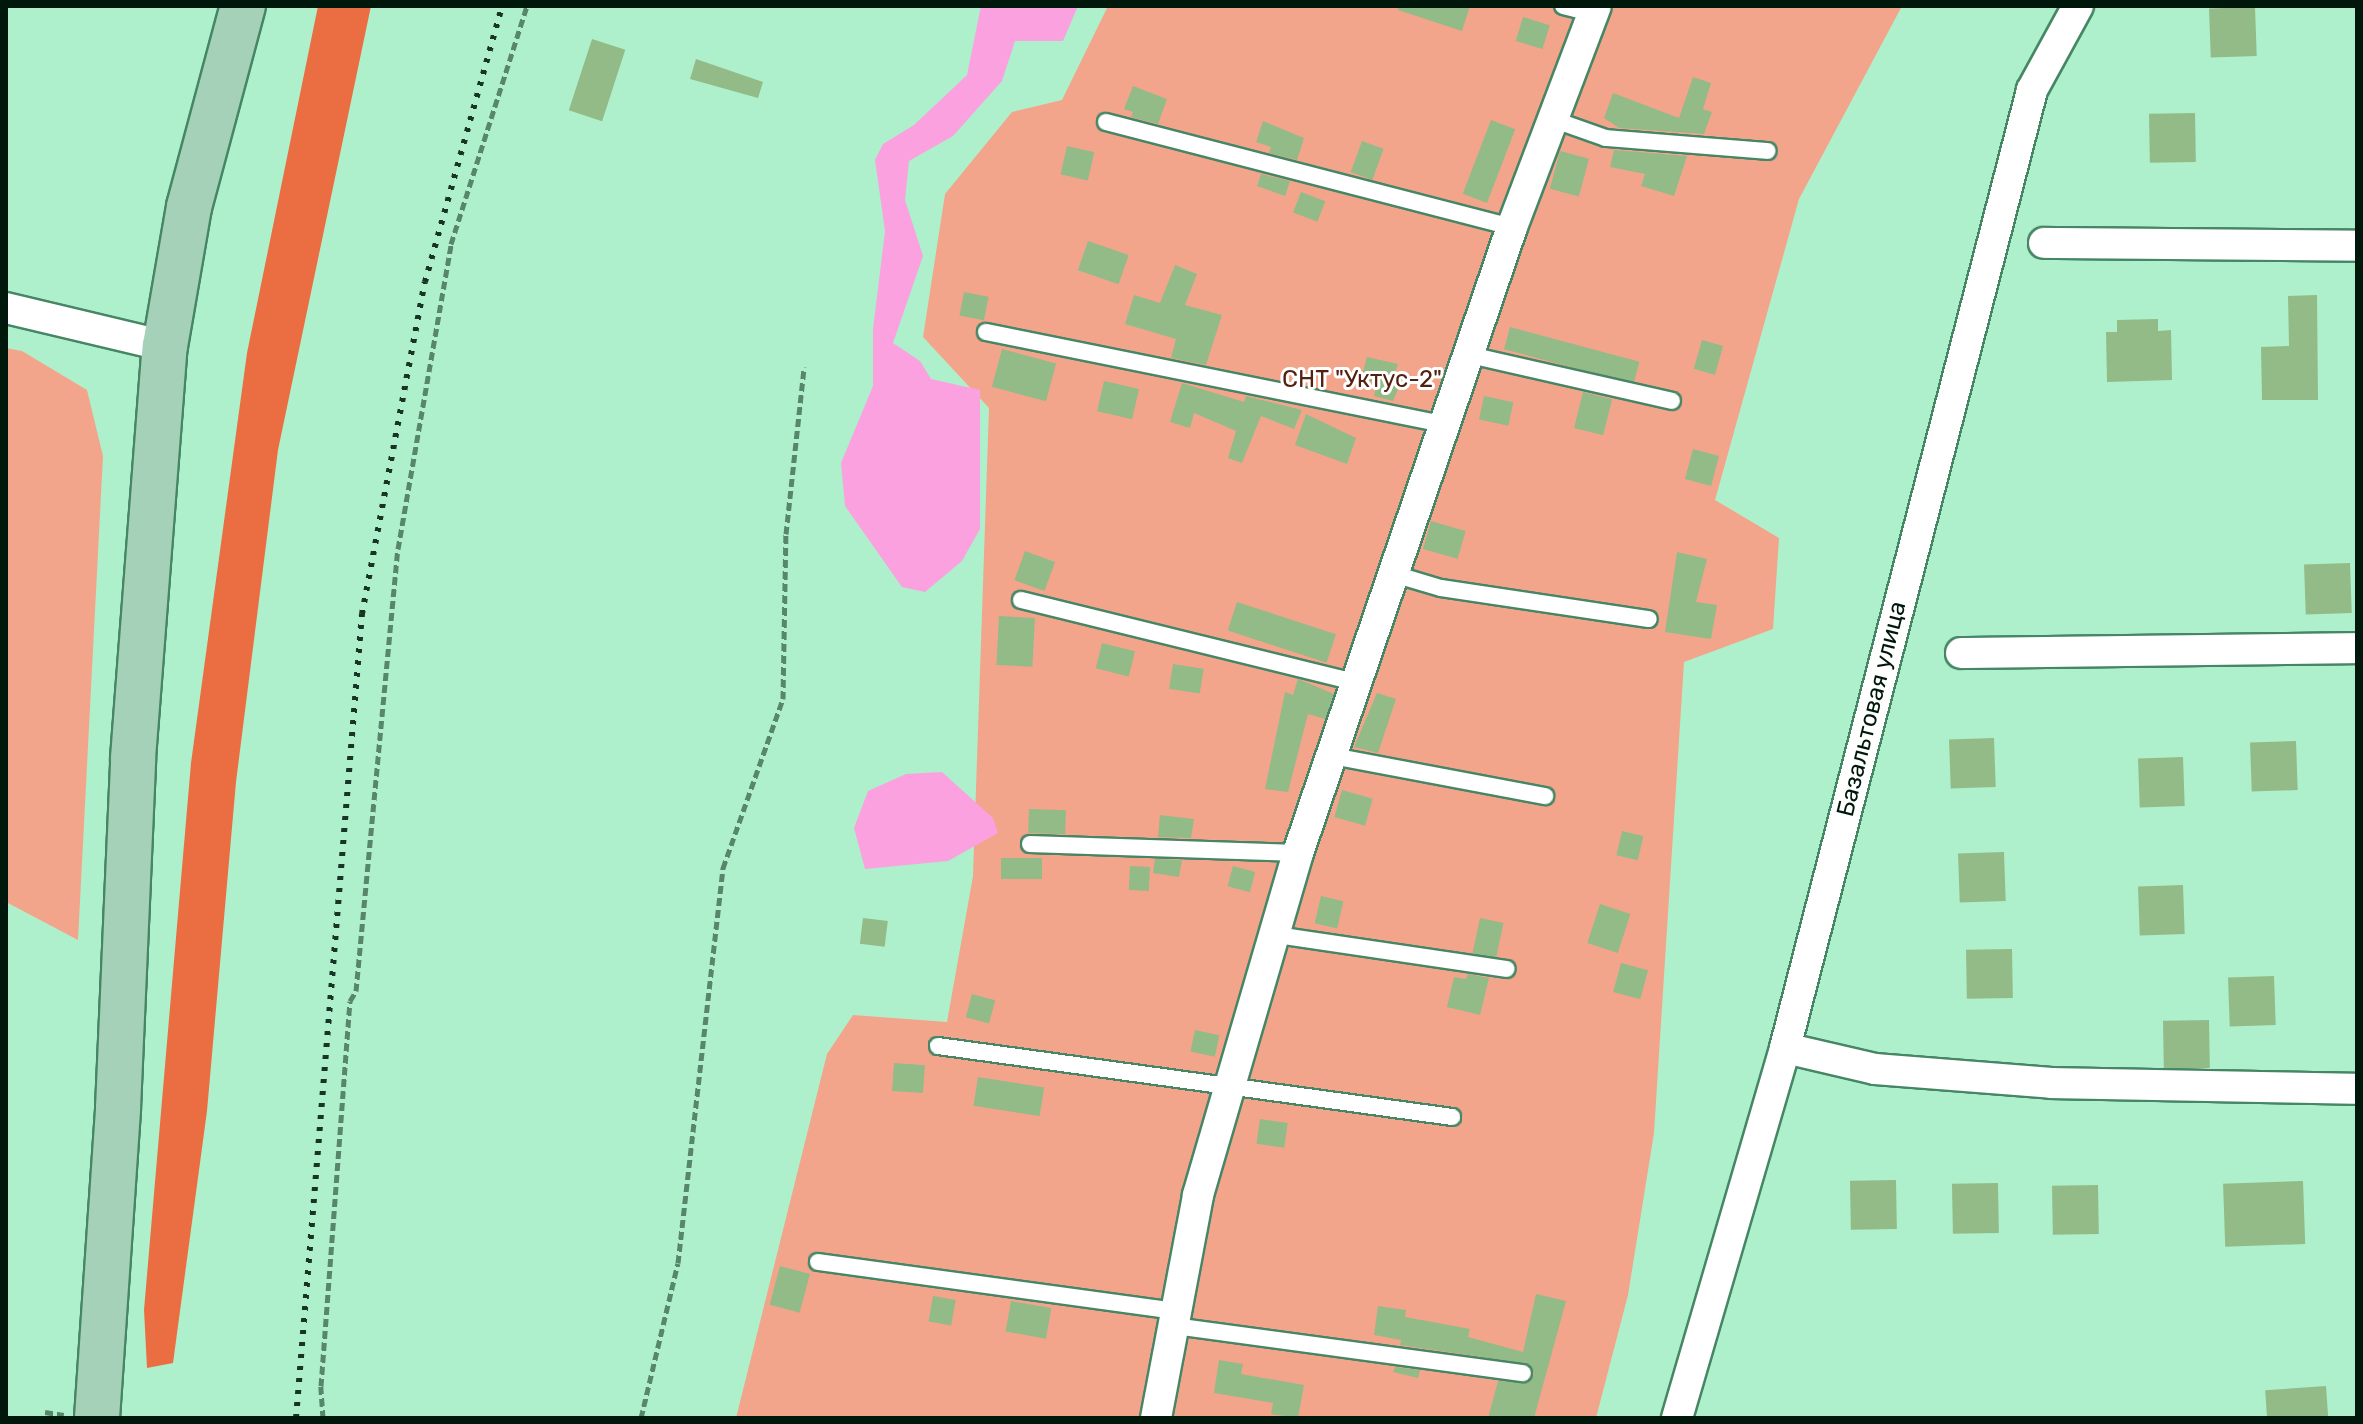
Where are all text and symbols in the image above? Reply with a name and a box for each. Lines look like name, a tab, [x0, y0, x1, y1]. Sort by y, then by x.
park label: СНТ "Уктус-2"	[1282, 366, 1442, 394]
street label: Базальтовая улица	[1831, 598, 1913, 820]

